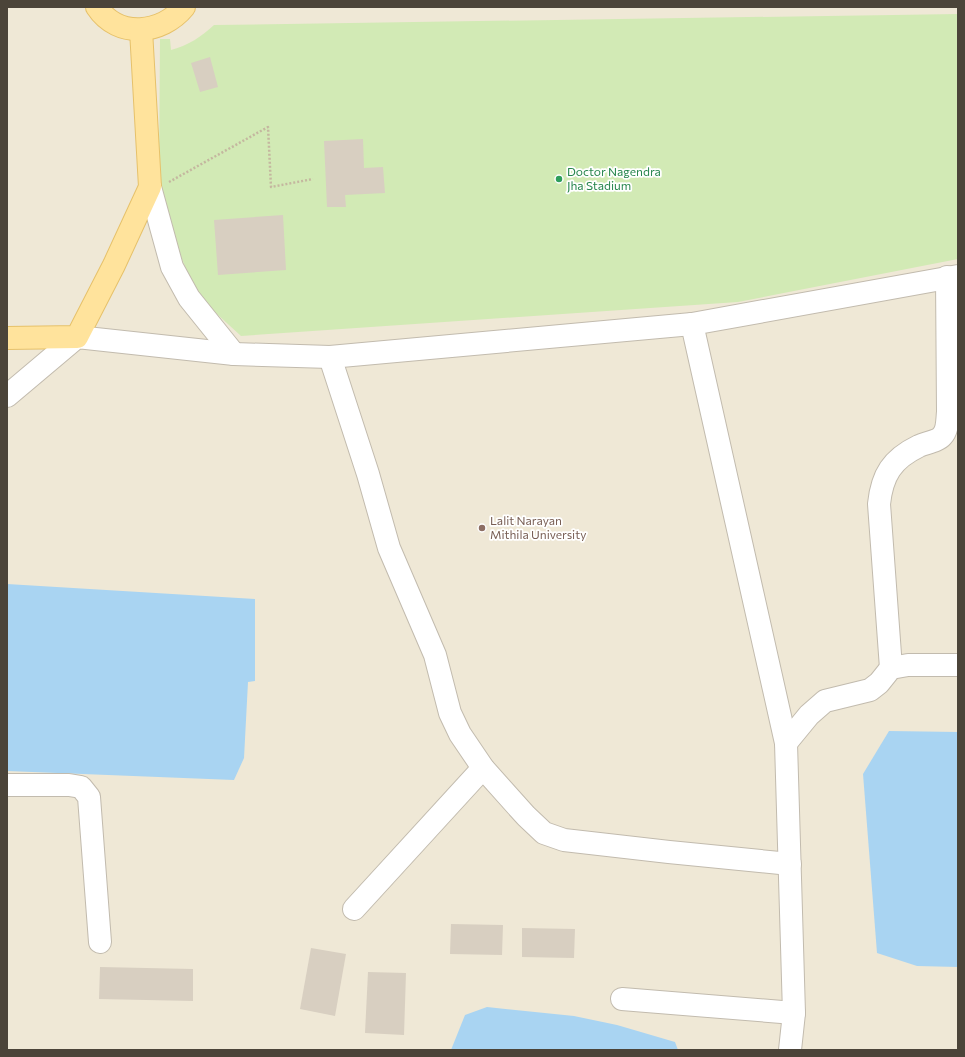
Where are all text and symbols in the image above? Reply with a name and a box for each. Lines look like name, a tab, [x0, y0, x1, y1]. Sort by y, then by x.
place label: Doctor Nagendra Jha Stadium	[567, 164, 661, 193]
marker: Doctor Nagendra Jha Stadium	[554, 174, 564, 184]
place label: Lalit Narayan Mithila University	[490, 513, 586, 541]
marker: Lalit Narayan Mithila University	[477, 523, 487, 533]

